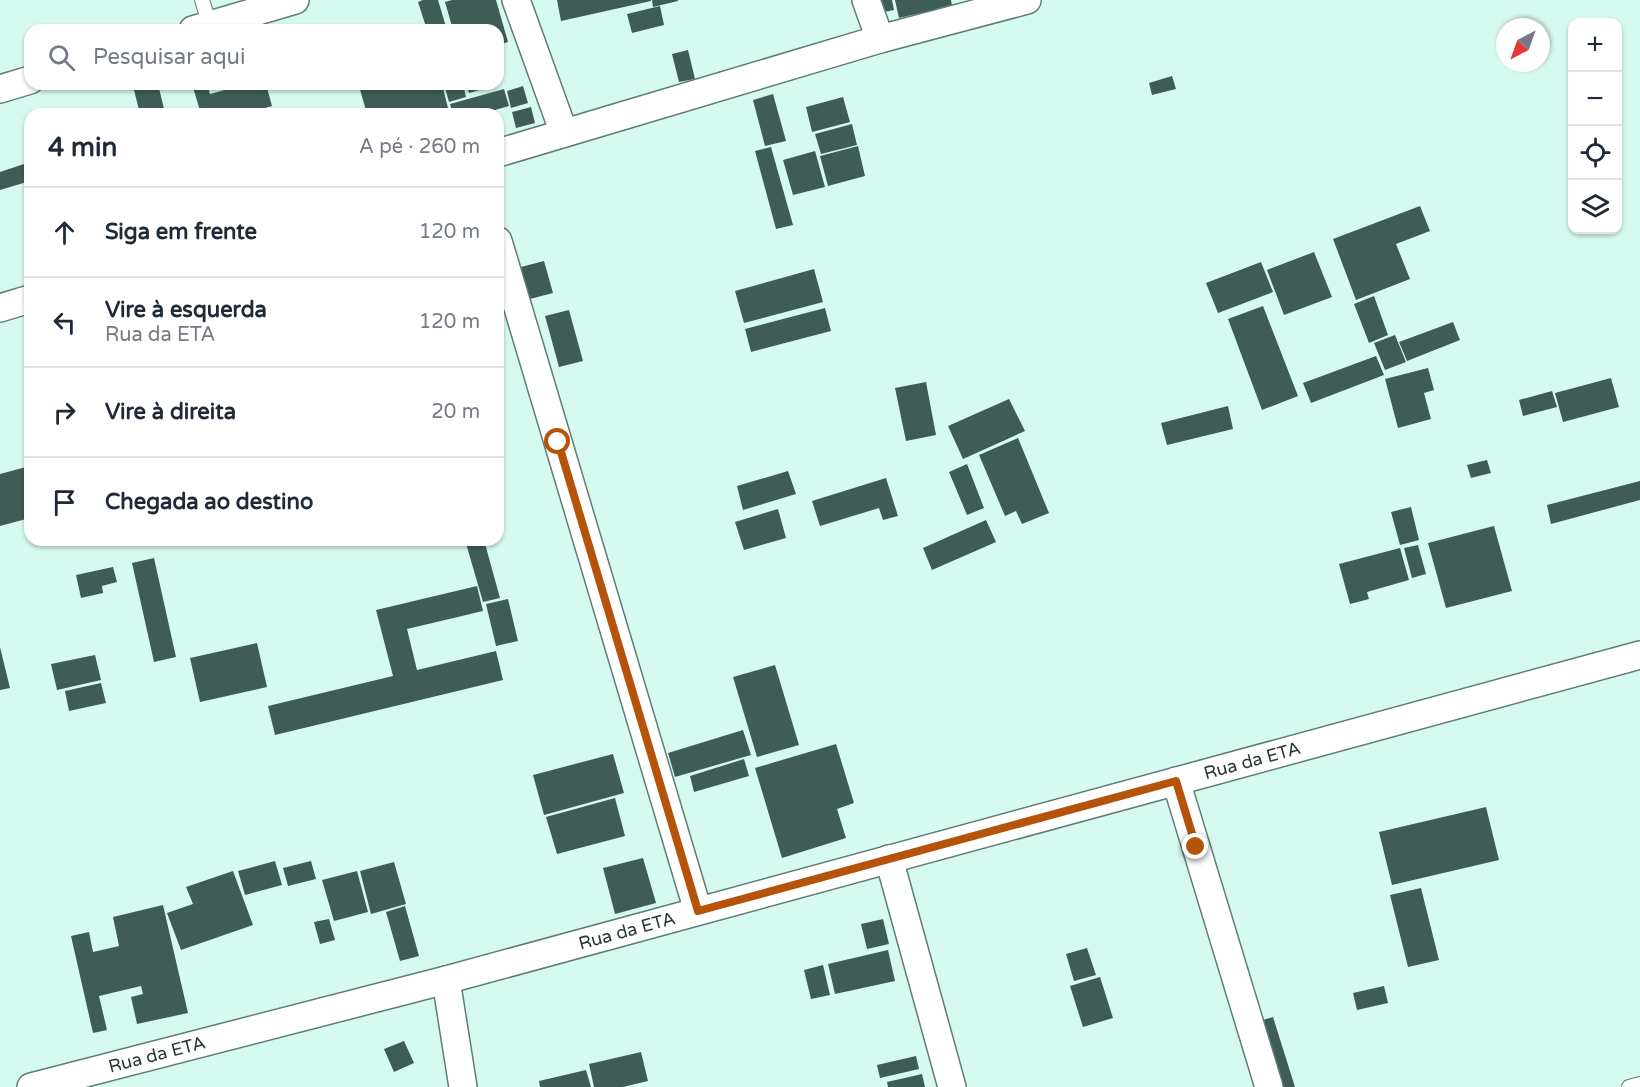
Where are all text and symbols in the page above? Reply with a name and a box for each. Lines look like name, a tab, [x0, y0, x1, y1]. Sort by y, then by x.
north arrow	[1496, 18, 1550, 72]
map controls	[1568, 18, 1622, 234]
button: +	[1568, 18, 1622, 72]
search box	[24, 24, 504, 90]
icon: search	[45, 41, 78, 74]
text: Pesquisar aqui	[93, 44, 245, 70]
button: −	[1568, 72, 1622, 126]
button: locate	[1568, 126, 1622, 180]
text: 4 min	[48, 132, 117, 163]
text: A pé · 260 m	[359, 135, 480, 159]
button: layers	[1568, 180, 1622, 234]
icon: ahead	[48, 216, 81, 249]
text: Siga em frente	[105, 219, 257, 245]
text: 120 m	[419, 220, 480, 244]
text: Vire à esquerda	[105, 297, 267, 323]
icon: left	[48, 306, 81, 339]
text: 120 m	[419, 310, 480, 334]
text: Rua da ETA	[105, 323, 216, 347]
icon: right	[48, 396, 81, 429]
text: Vire à direita	[105, 399, 236, 425]
text: 20 m	[431, 400, 480, 424]
route start	[544, 428, 570, 454]
icon: arrive	[48, 486, 81, 519]
text: Chegada ao destino	[105, 489, 313, 515]
street label: Rua da ETA	[1201, 737, 1303, 784]
route end	[1182, 833, 1208, 859]
street label: Rua da ETA	[576, 907, 678, 954]
street label: Rua da ETA	[106, 1031, 208, 1078]

